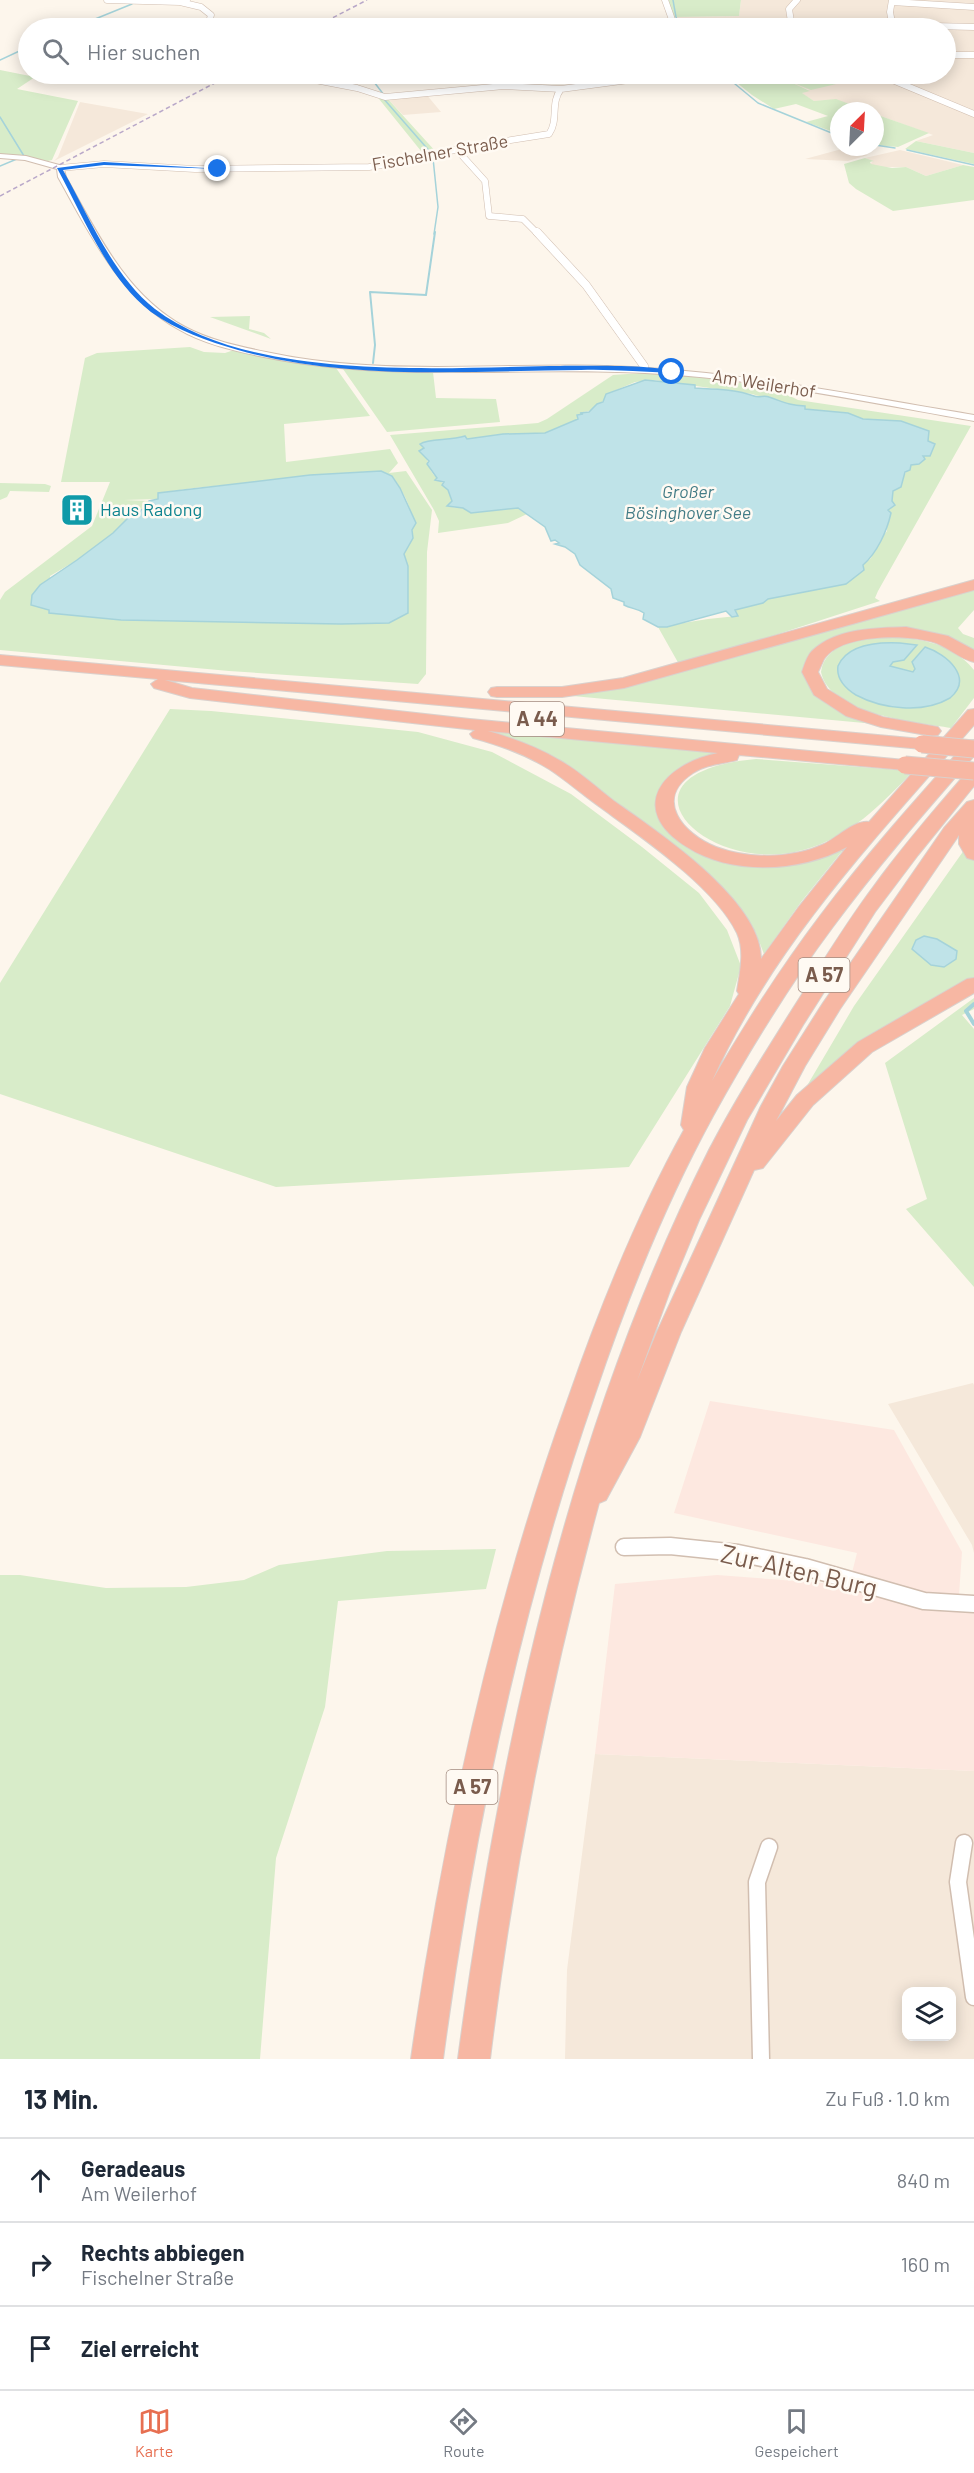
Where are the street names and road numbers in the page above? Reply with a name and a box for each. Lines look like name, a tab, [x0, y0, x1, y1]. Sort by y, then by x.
street label: Fischelner Straße	[370, 129, 510, 175]
street label: Am Weilerhof	[711, 364, 817, 402]
road number: A 44	[510, 702, 564, 736]
road number: A 57	[798, 958, 850, 992]
street label: Zur Alten Burg	[718, 1536, 881, 1603]
road number: A 57	[446, 1770, 498, 1804]

